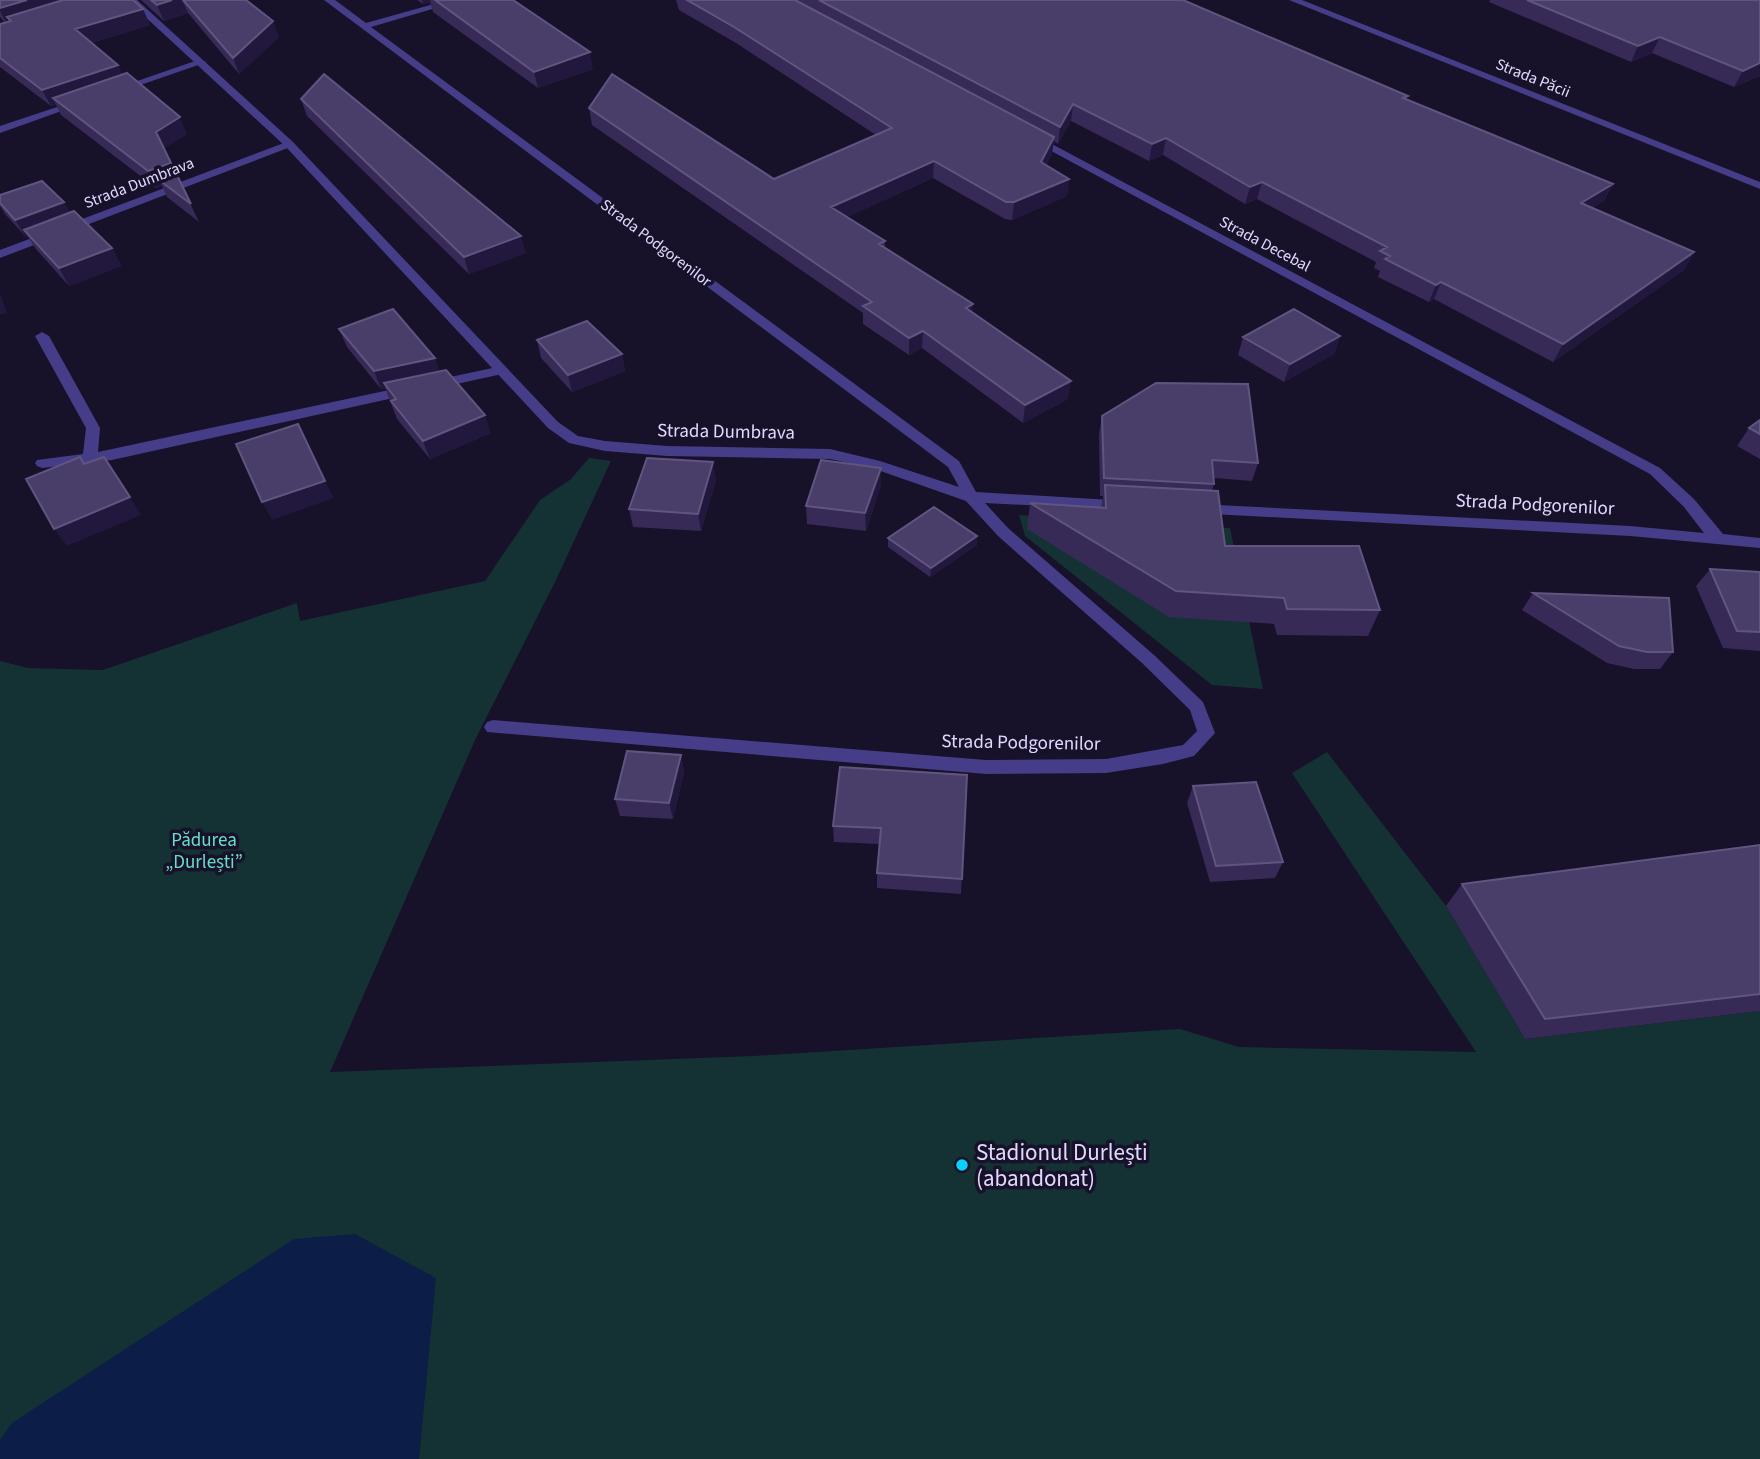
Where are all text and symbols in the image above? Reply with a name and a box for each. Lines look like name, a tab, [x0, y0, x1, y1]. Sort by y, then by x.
street label: Strada Păcii	[1492, 53, 1574, 103]
street label: Strada Dumbrava	[81, 152, 197, 214]
street label: Strada Podgorenilor	[596, 194, 716, 292]
street label: Strada Decebal	[1216, 211, 1314, 277]
street label: Strada Dumbrava	[657, 417, 795, 447]
street label: Strada Podgorenilor	[1455, 487, 1616, 523]
street label: Strada Podgorenilor	[941, 728, 1101, 758]
park label: Pădurea „Durlești”	[165, 827, 243, 876]
place label: Stadionul Durlești (abandonat)	[976, 1136, 1148, 1195]
marker: Stadionul Durlești (abandonat)	[954, 1157, 970, 1173]

